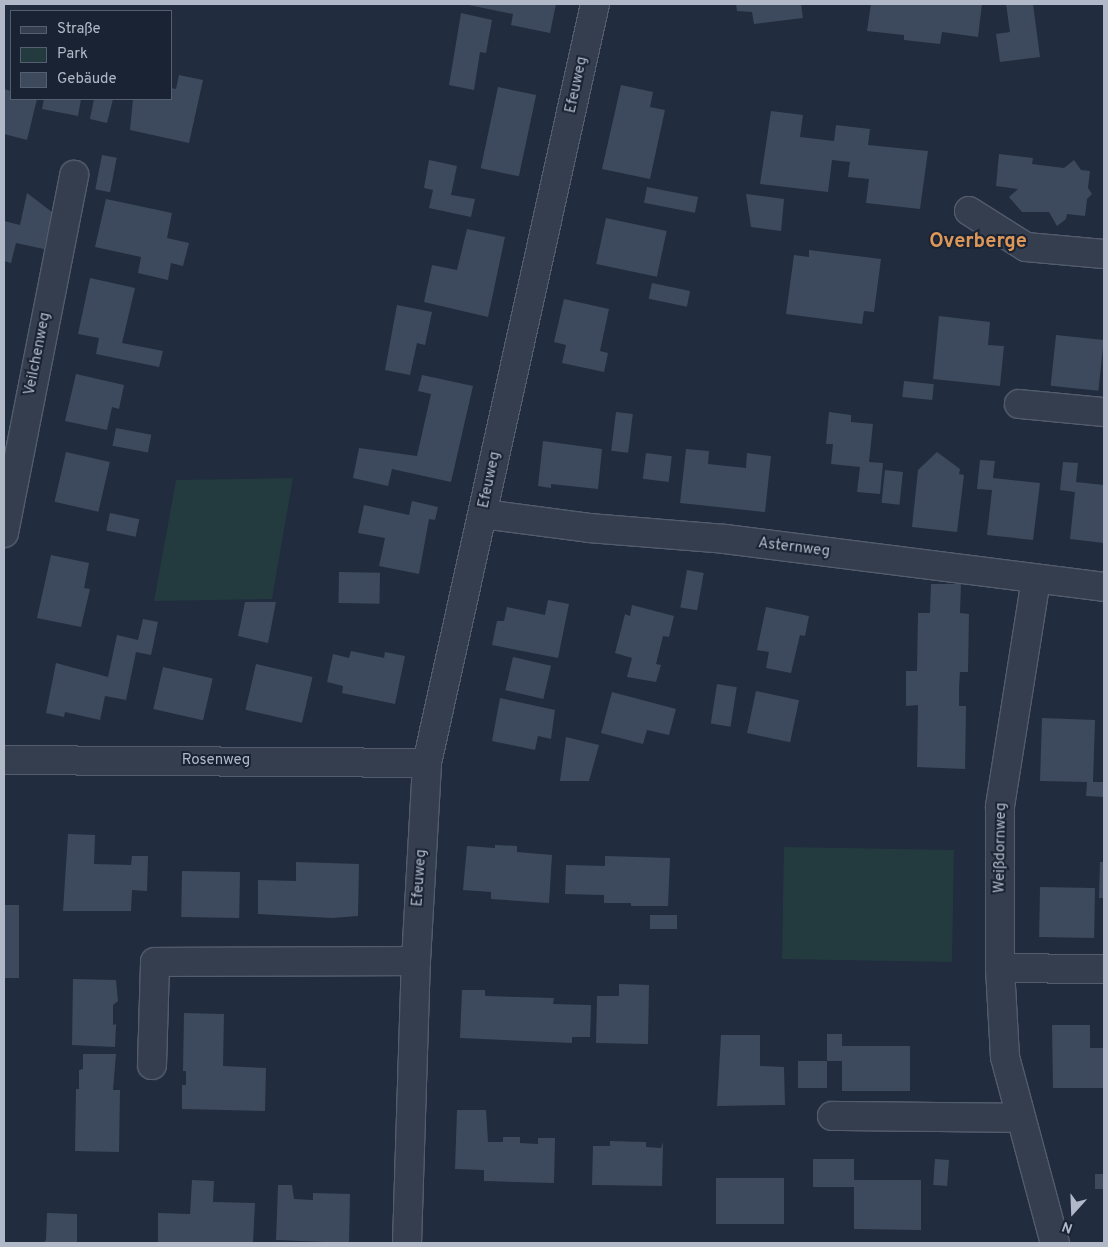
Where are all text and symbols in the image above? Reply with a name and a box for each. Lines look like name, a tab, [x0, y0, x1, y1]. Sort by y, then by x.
legend	[10, 10, 172, 100]
text: Straße	[57, 20, 101, 39]
text: Park	[57, 45, 88, 64]
street label: Efeuweg	[562, 55, 592, 115]
text: Gebäude	[57, 70, 117, 89]
district label: Overberge	[929, 230, 1027, 254]
street label: Veilchenweg	[21, 311, 55, 397]
street label: Efeuweg	[475, 450, 505, 510]
street label: Asternweg	[757, 535, 831, 561]
street label: Rosenweg	[182, 752, 250, 770]
street label: Weißdornweg	[991, 803, 1011, 893]
street label: Efeuweg	[409, 849, 431, 907]
north arrow	[1048, 1187, 1098, 1237]
text: N	[1060, 1217, 1075, 1236]

